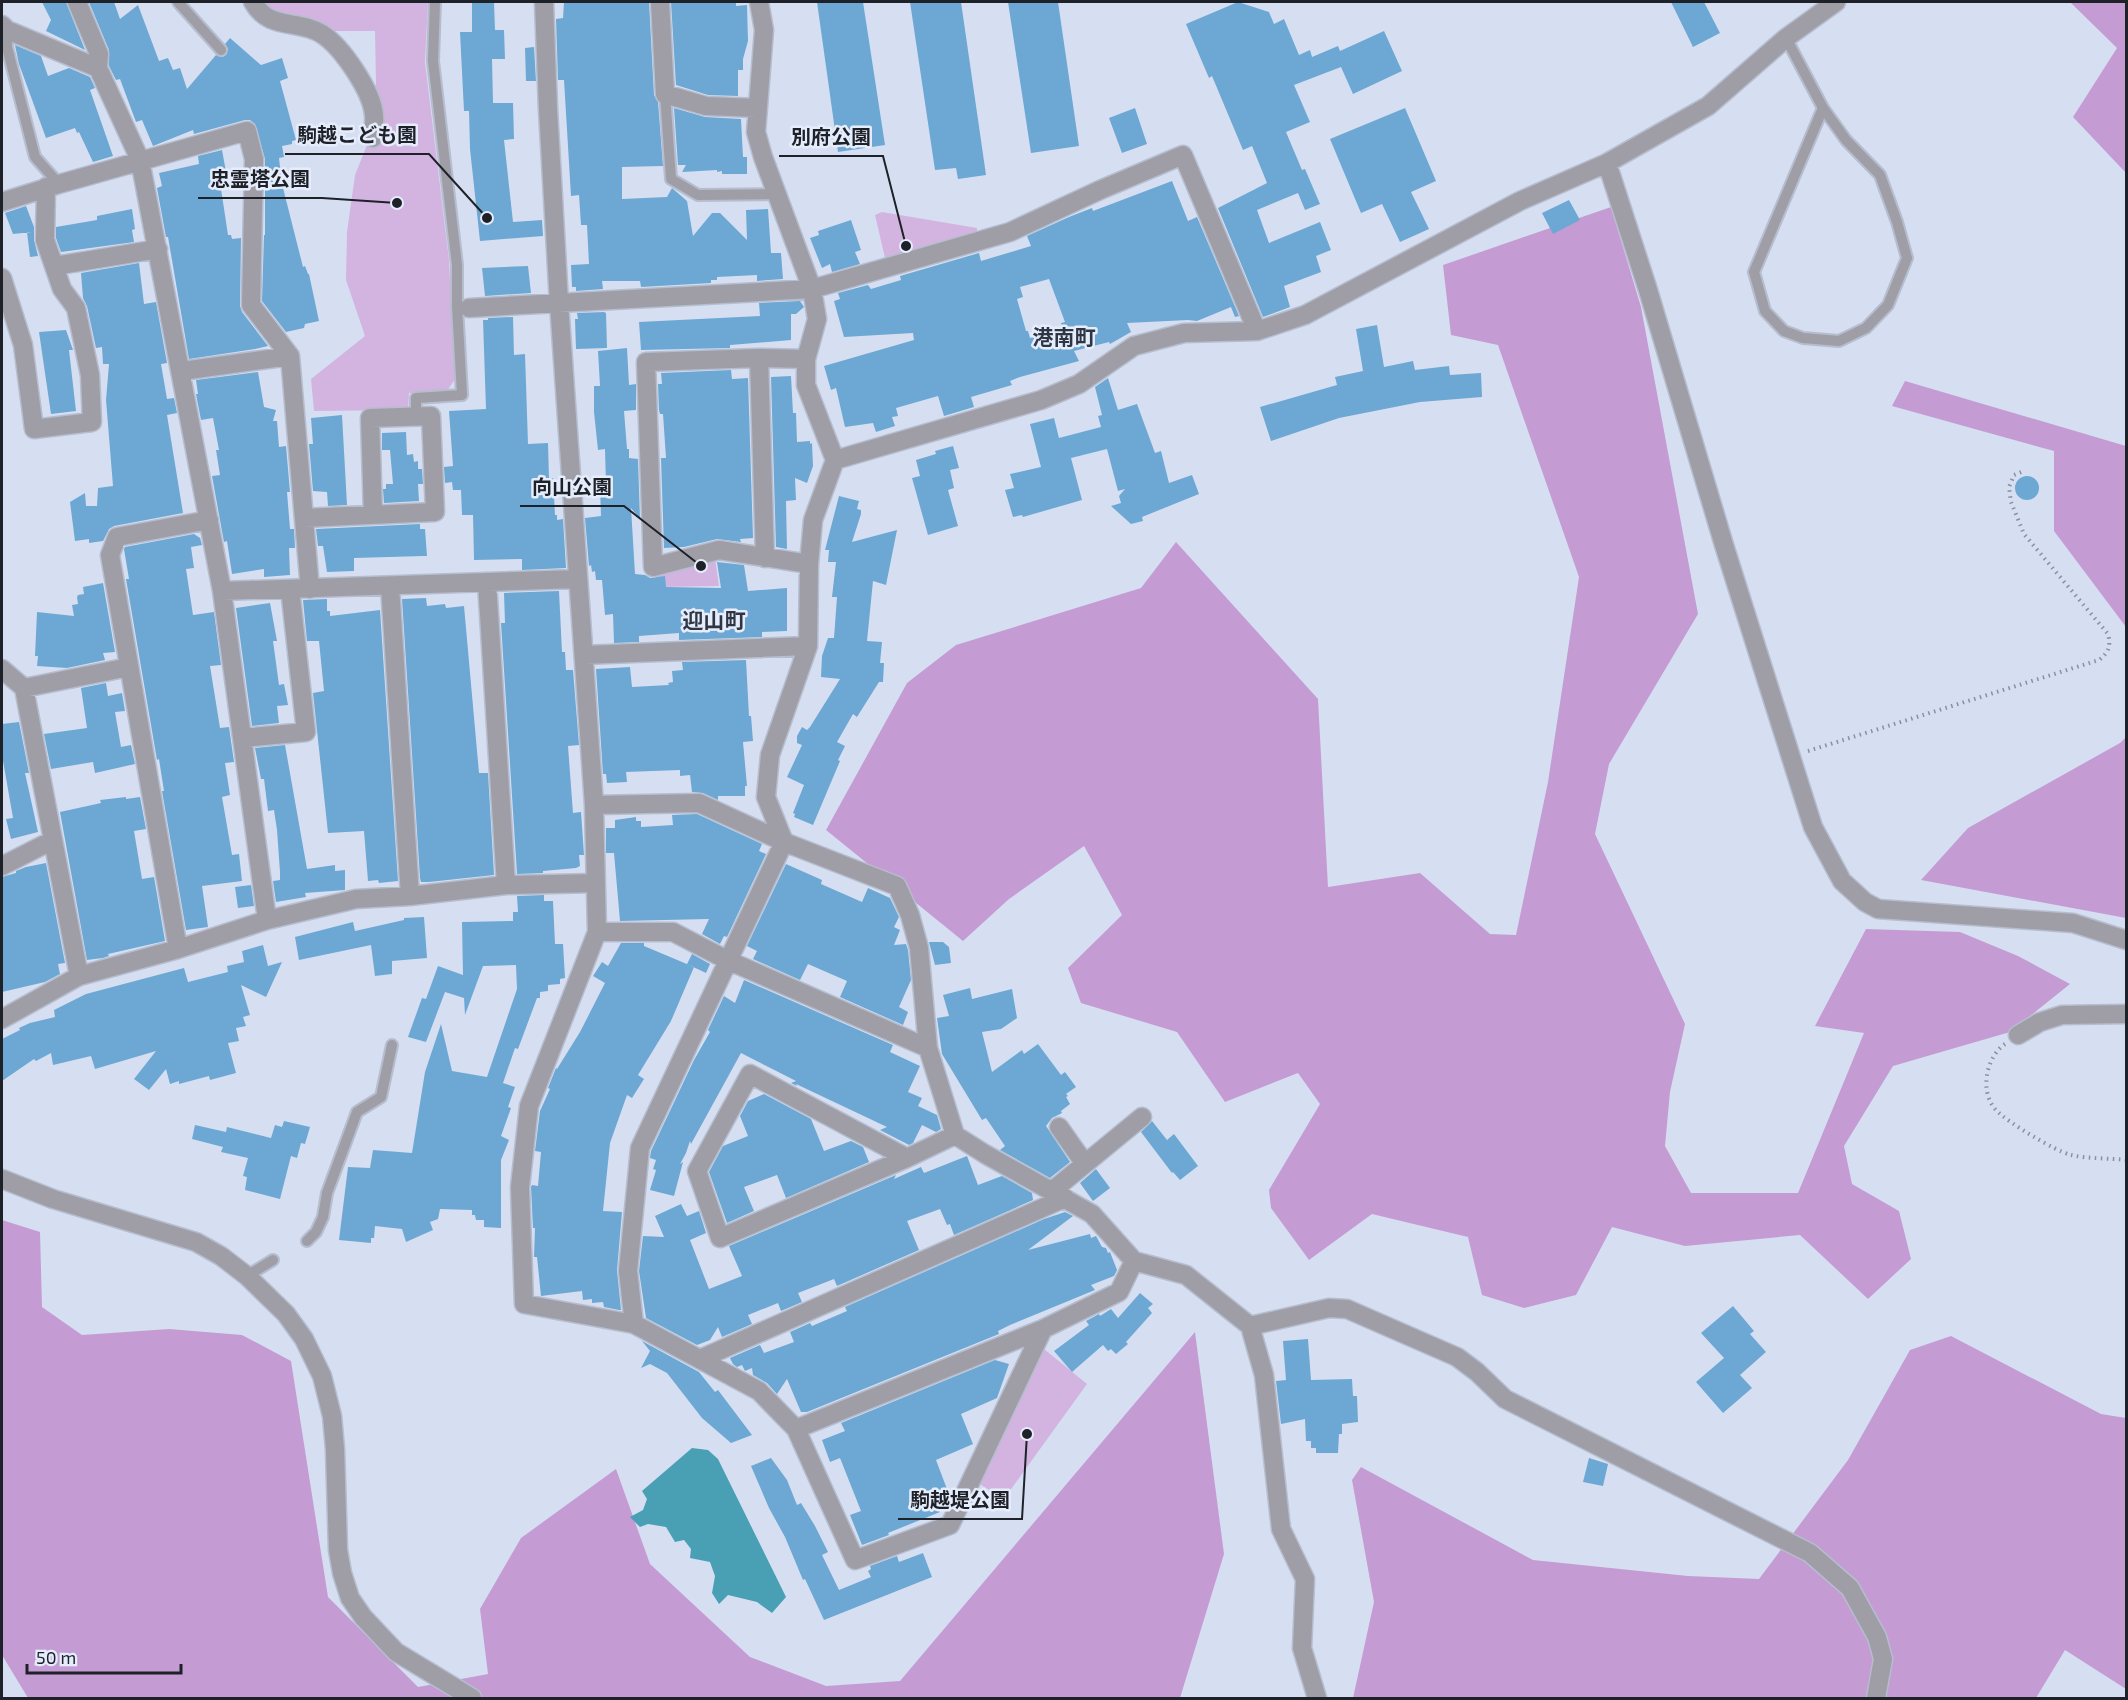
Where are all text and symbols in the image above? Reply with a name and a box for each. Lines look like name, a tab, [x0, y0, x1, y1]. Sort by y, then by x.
callout: 駒越こども園	[285, 116, 429, 154]
callout: 別府公園	[779, 118, 883, 156]
text: 駒越こども園	[297, 122, 417, 146]
text: 別府公園	[791, 124, 871, 148]
callout: 忠霊塔公園	[198, 160, 322, 198]
text: 忠霊塔公園	[210, 166, 310, 190]
district label: 港南町	[1033, 324, 1096, 349]
callout: 向山公園	[520, 468, 624, 506]
text: 向山公園	[532, 474, 612, 498]
district label: 迎山町	[683, 607, 746, 632]
callout: 駒越堤公園	[898, 1481, 1022, 1519]
text: 駒越堤公園	[910, 1487, 1010, 1511]
scale bar	[27, 1637, 182, 1675]
text: 50 m	[36, 1646, 76, 1668]

